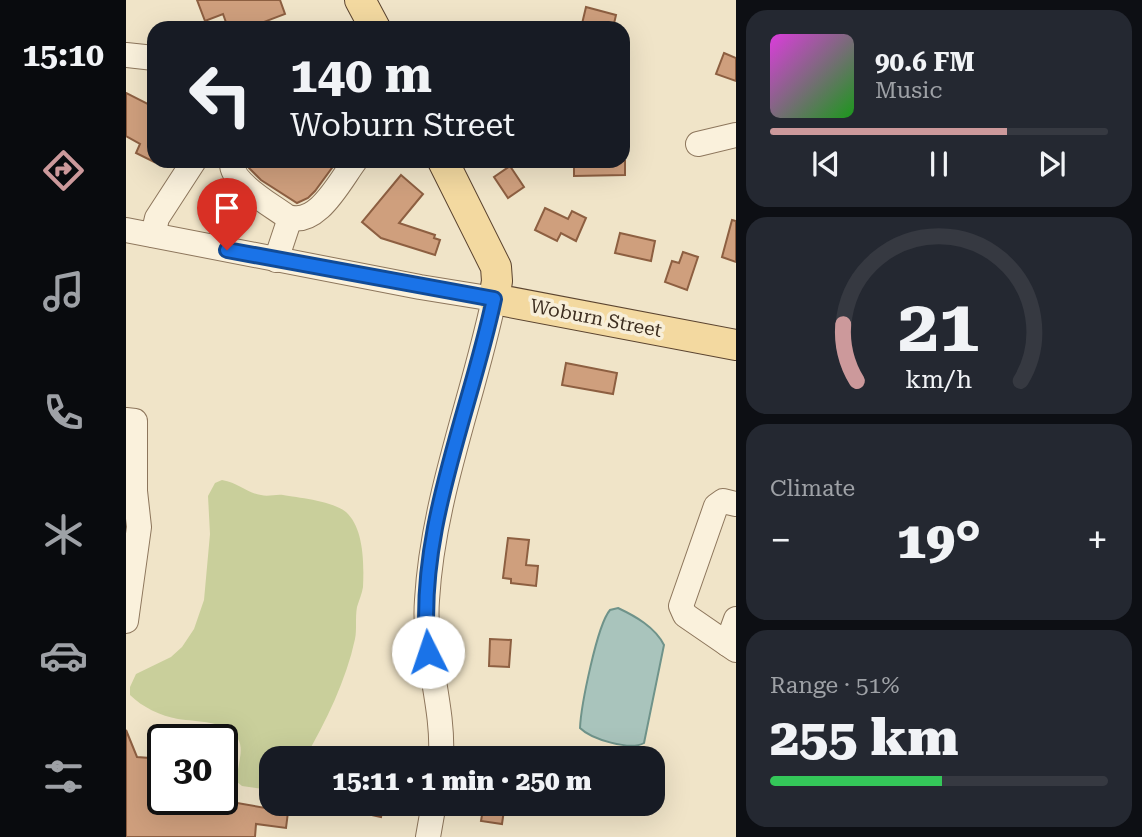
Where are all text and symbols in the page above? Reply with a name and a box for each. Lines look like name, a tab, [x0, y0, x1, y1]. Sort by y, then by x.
text: 15:10	[22, 36, 104, 74]
text: 140 m	[290, 47, 432, 104]
text: 90.6 FM	[875, 47, 975, 77]
icon: left	[175, 49, 266, 140]
text: Music	[875, 77, 942, 104]
text: Woburn Street	[290, 106, 515, 144]
icon: previous	[807, 145, 845, 183]
icon: pause	[920, 145, 958, 183]
icon: next	[1033, 145, 1071, 183]
icon: directions	[39, 146, 88, 195]
pin	[197, 178, 257, 250]
icon: arrive	[208, 189, 246, 227]
icon: music	[39, 267, 88, 316]
text: 21	[898, 285, 980, 370]
street label: Woburn Street	[528, 294, 664, 342]
text: km/h	[906, 365, 972, 394]
icon: phone	[39, 388, 88, 437]
text: Climate	[770, 475, 855, 502]
icon: climate	[39, 510, 88, 559]
text: 19°	[897, 510, 981, 571]
text: −	[770, 518, 791, 562]
text: +	[1087, 518, 1108, 562]
position arrow	[391, 615, 465, 689]
icon: car	[39, 631, 88, 680]
text: Range · 51%	[770, 672, 899, 699]
text: 255 km	[770, 707, 958, 768]
speed limit sign: 30	[147, 724, 238, 815]
icon: filters	[39, 752, 88, 801]
text: 15:11 · 1 min · 250 m	[332, 766, 592, 796]

